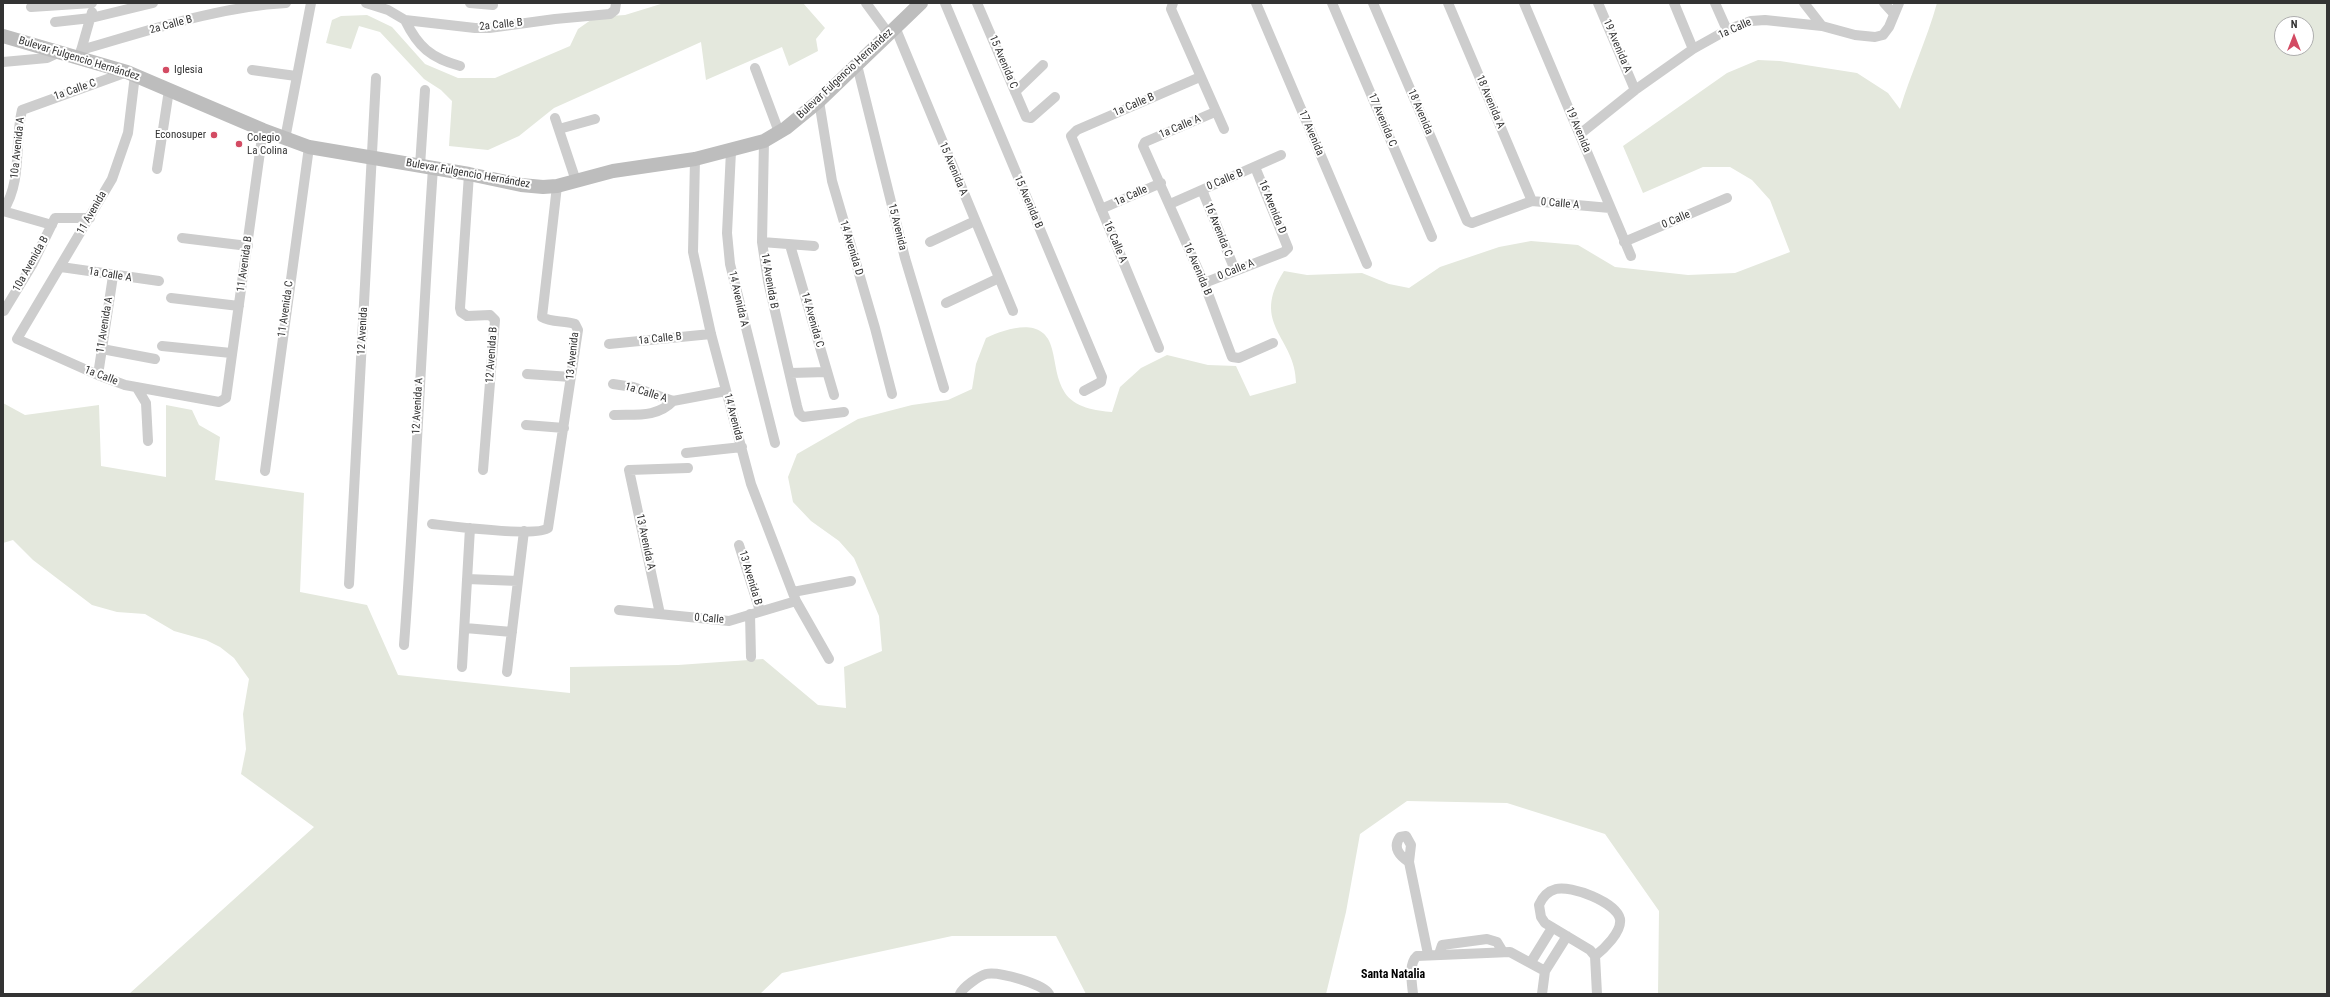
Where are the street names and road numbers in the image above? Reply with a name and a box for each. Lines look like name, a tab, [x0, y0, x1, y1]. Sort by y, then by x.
street label: 2a Calle B	[148, 13, 194, 37]
street label: 2a Calle B	[479, 16, 523, 34]
street label: 1a Calle	[1716, 16, 1754, 42]
street label: 19 Avenida A	[1600, 17, 1634, 75]
street label: Bulevar Fulgencio Hernández	[794, 26, 896, 122]
street label: 15 Avenida C	[986, 33, 1020, 91]
street label: Bulevar Fulgencio Hernández	[17, 34, 141, 84]
street label: 18 Avenida A	[1473, 73, 1507, 131]
street label: 1a Calle C	[52, 77, 98, 103]
street label: 18 Avenida	[1405, 87, 1435, 137]
street label: 1a Calle B	[1111, 90, 1157, 120]
street label: 17 Avenida C	[1365, 91, 1399, 149]
street label: 19 Avenida	[1563, 105, 1593, 155]
street label: 17 Avenida	[1296, 108, 1326, 158]
street label: 1a Calle A	[1157, 112, 1203, 142]
street label: 10a Avenida A	[8, 116, 28, 180]
street label: 15 Avenida A	[936, 140, 970, 198]
street label: Bulevar Fulgencio Hernández	[405, 157, 531, 191]
street label: 0 Calle B	[1205, 166, 1245, 194]
street label: 15 Avenida B	[1011, 173, 1045, 231]
street label: 16 Avenida D	[1255, 178, 1289, 236]
street label: 1a Calle	[1112, 183, 1150, 209]
street label: 11 Avenida	[74, 189, 110, 237]
street label: 0 Calle A	[1540, 196, 1580, 212]
street label: 16 Avenida C	[1201, 201, 1235, 259]
street label: 15 Avenida	[885, 202, 909, 252]
street label: 0 Calle	[1660, 208, 1692, 232]
street label: 14 Avenida D	[836, 219, 866, 277]
street label: 16 Calle A	[1100, 219, 1130, 265]
street label: 10a Avenida B	[10, 234, 52, 294]
street label: 11 Avenida B	[235, 235, 255, 293]
street label: 16 Avenida B	[1180, 240, 1214, 298]
street label: 14 Avenida B	[758, 252, 780, 310]
street label: 0 Calle A	[1216, 257, 1256, 283]
street label: 1a Calle A	[87, 265, 133, 285]
street label: 14 Avenida A	[725, 270, 751, 328]
street label: 11 Avenida C	[276, 280, 296, 338]
street label: 14 Avenida C	[798, 291, 826, 349]
street label: 11 Avenida A	[94, 296, 116, 354]
street label: 12 Avenida	[355, 307, 371, 355]
street label: 12 Avenida B	[483, 326, 501, 384]
street label: 1a Calle B	[638, 330, 682, 348]
street label: 13 Avenida	[564, 332, 582, 380]
street label: 1a Calle	[82, 364, 120, 388]
street label: 12 Avenida A	[410, 377, 426, 435]
street label: 1a Calle A	[623, 380, 669, 406]
street label: 14 Avenida	[720, 392, 746, 442]
street label: 13 Avenida A	[633, 513, 657, 571]
street label: 13 Avenida B	[735, 549, 765, 607]
street label: 0 Calle	[694, 611, 724, 627]

